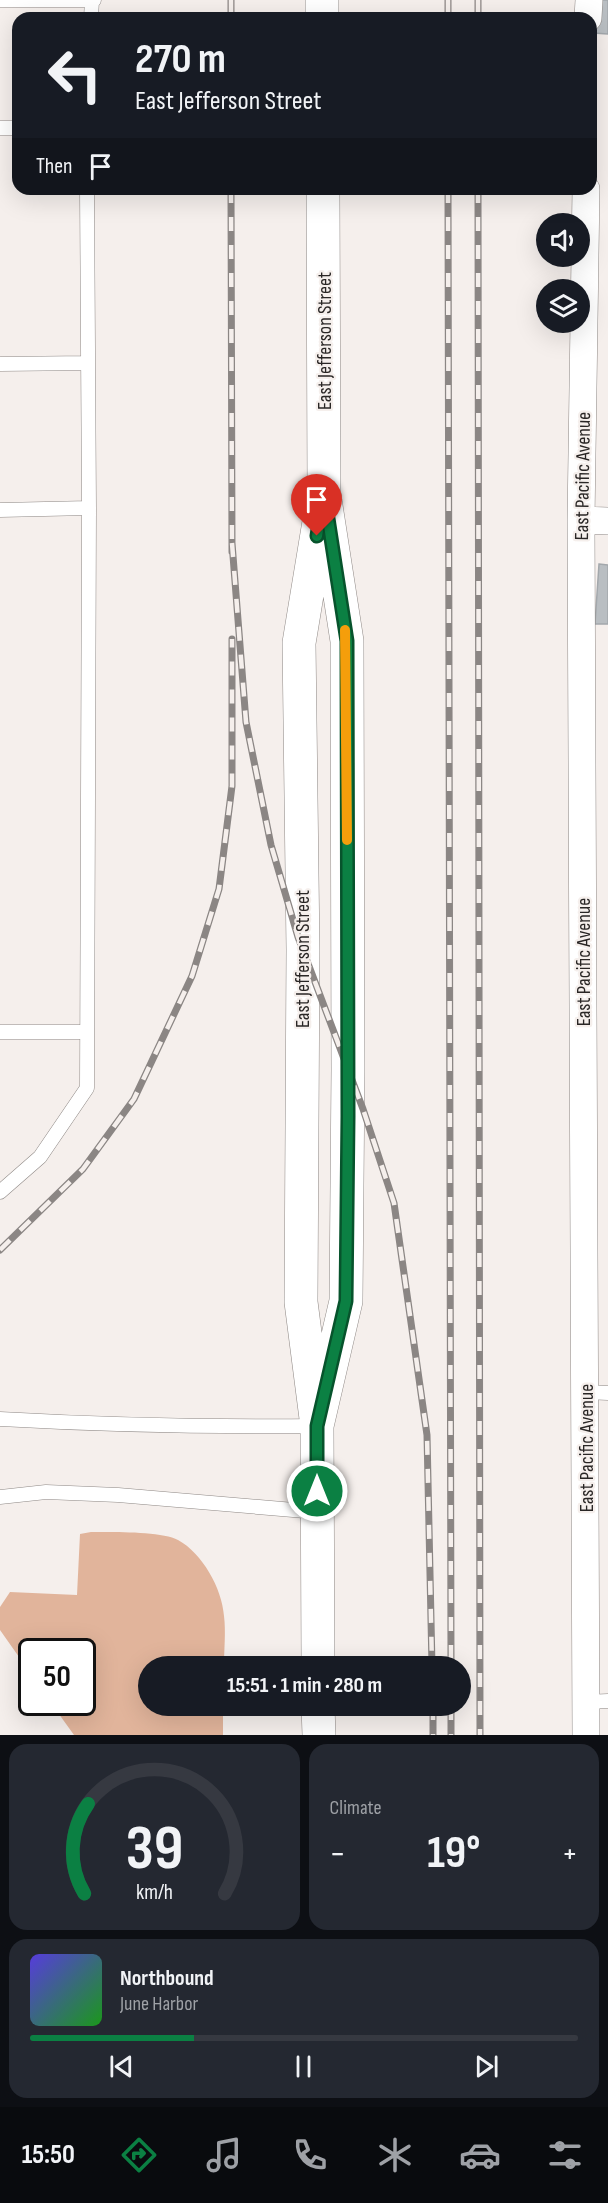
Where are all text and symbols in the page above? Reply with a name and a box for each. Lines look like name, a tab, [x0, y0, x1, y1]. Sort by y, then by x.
text: 270 m	[135, 34, 226, 85]
icon: left	[36, 36, 114, 114]
text: East Jefferson Street	[135, 85, 322, 117]
icon: arrive	[84, 150, 117, 183]
text: Then	[36, 153, 72, 180]
map controls	[536, 213, 590, 333]
button: sound	[536, 213, 590, 267]
street label: East Jefferson Street	[313, 272, 337, 410]
button: layers	[536, 279, 590, 333]
street label: East Pacific Avenue	[570, 412, 596, 540]
pin	[291, 474, 342, 536]
icon: arrive	[300, 483, 333, 516]
street label: East Jefferson Street	[291, 890, 315, 1028]
street label: East Pacific Avenue	[572, 898, 596, 1026]
street label: East Pacific Avenue	[575, 1384, 599, 1512]
position arrow	[285, 1459, 349, 1523]
speed limit sign: 50	[18, 1638, 96, 1716]
text: 15:51 · 1 min · 280 m	[227, 1672, 382, 1699]
text: Climate	[330, 1796, 382, 1820]
text: 39	[125, 1812, 183, 1887]
text: 19°	[427, 1826, 480, 1881]
text: −	[330, 1834, 346, 1874]
text: +	[562, 1834, 578, 1874]
text: km/h	[136, 1880, 173, 1905]
text: Northbound	[120, 1965, 214, 1992]
text: June Harbor	[120, 1992, 198, 2016]
icon: previous	[105, 2050, 138, 2083]
icon: pause	[287, 2050, 320, 2083]
icon: next	[470, 2050, 503, 2083]
icon: directions	[118, 2134, 160, 2176]
icon: music	[203, 2134, 245, 2176]
icon: phone	[289, 2134, 331, 2176]
icon: climate	[374, 2134, 416, 2176]
icon: car	[459, 2134, 501, 2176]
icon: filters	[544, 2134, 586, 2176]
text: 15:50	[22, 2139, 75, 2171]

